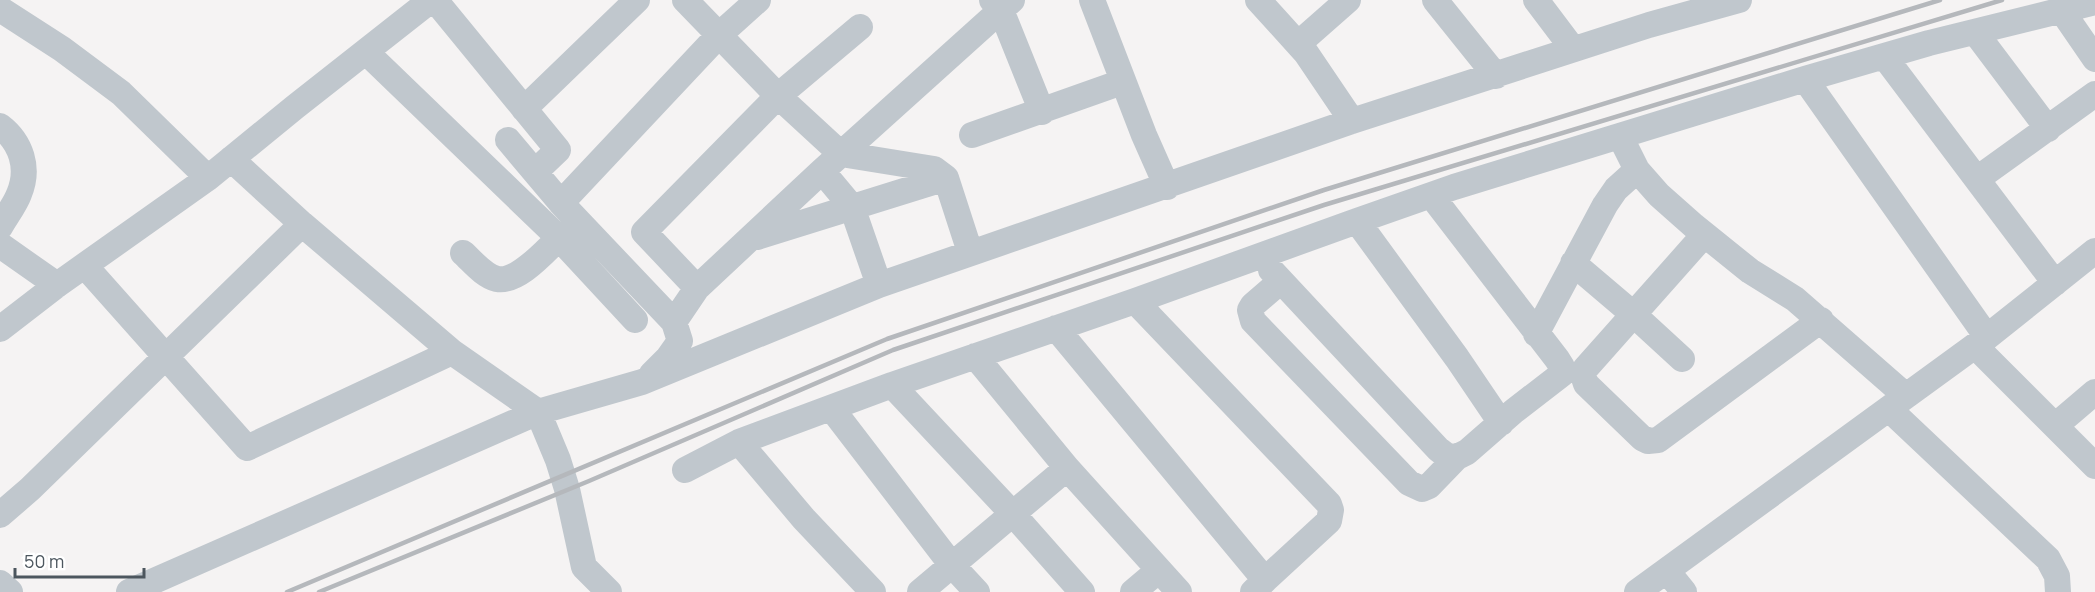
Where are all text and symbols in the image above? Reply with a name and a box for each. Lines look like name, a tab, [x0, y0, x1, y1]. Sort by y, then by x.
scale bar	[15, 541, 144, 579]
text: 50 m	[24, 549, 64, 573]

